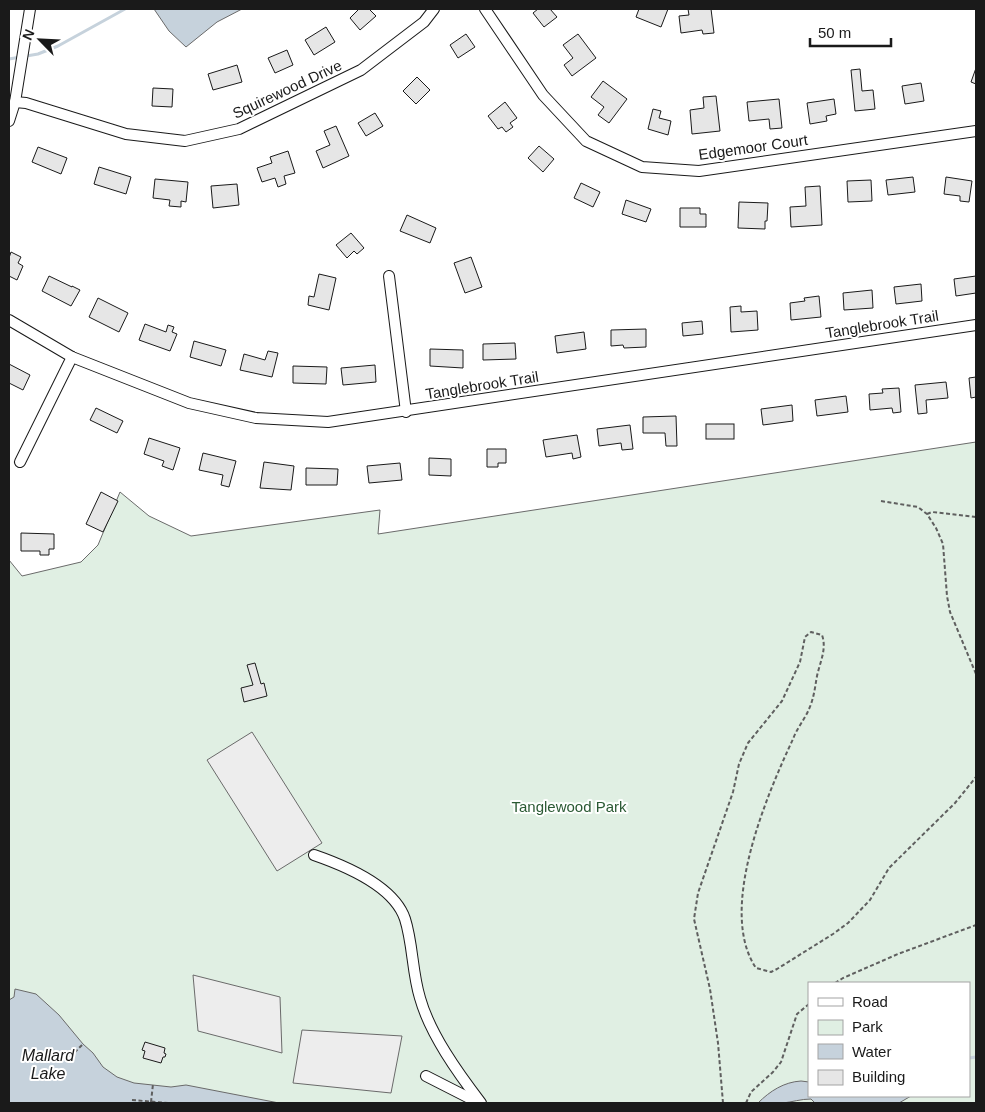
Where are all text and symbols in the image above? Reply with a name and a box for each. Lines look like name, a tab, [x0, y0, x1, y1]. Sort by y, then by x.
north arrow	[15, 15, 65, 65]
scale bar	[810, 15, 891, 47]
text: 50 m	[818, 24, 851, 41]
text: N	[19, 27, 37, 43]
street label: Squirewood Drive	[230, 56, 344, 122]
street label: Edgemoor Court	[697, 131, 809, 163]
street label: Tanglebrook Trail	[824, 307, 940, 341]
street label: Tanglebrook Trail	[424, 368, 540, 402]
park label: Tanglewood Park	[511, 798, 627, 815]
legend	[808, 982, 970, 1097]
text: Road	[852, 993, 888, 1010]
text: Park	[852, 1018, 883, 1035]
text: Water	[852, 1043, 891, 1060]
water label: Mallard Lake	[22, 1047, 75, 1082]
text: Building	[852, 1068, 905, 1085]

